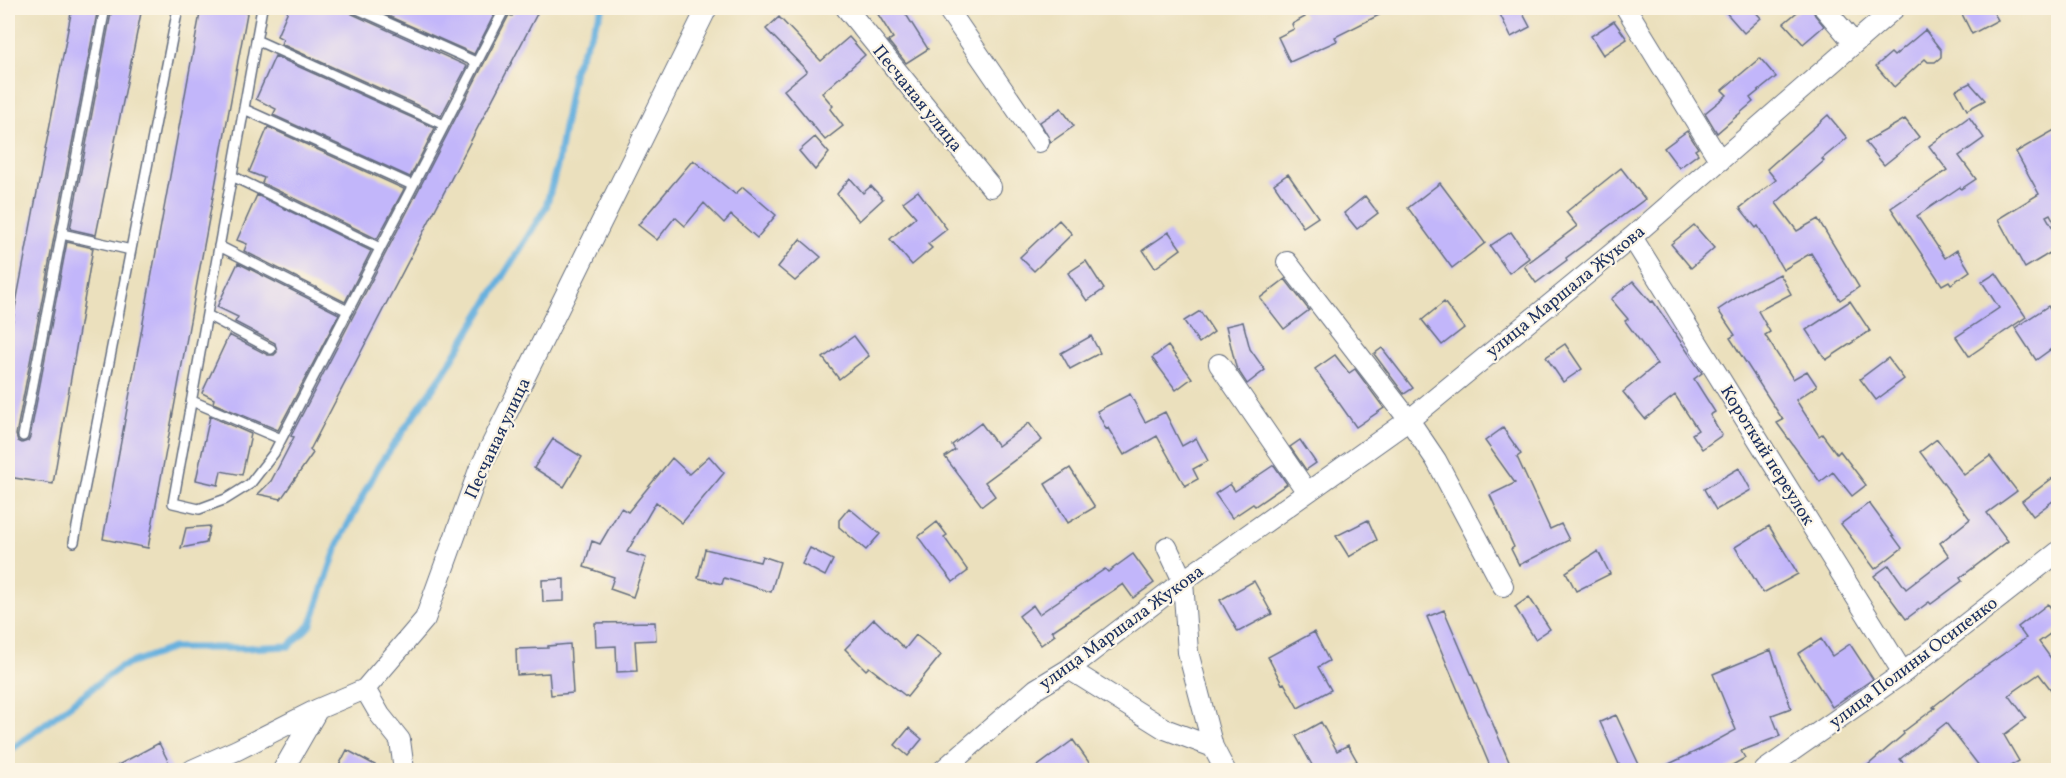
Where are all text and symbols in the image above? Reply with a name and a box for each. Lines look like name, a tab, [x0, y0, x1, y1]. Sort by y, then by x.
street label: Песчаная улица	[866, 40, 968, 158]
street label: улица Маршала Жукова	[1481, 220, 1651, 364]
street label: Песчаная улица	[459, 374, 537, 503]
street label: Короткий переулок	[1714, 381, 1820, 531]
street label: улица Маршала Жукова	[1034, 560, 1210, 697]
street label: улица Полины Осипенко	[1824, 591, 2004, 735]

